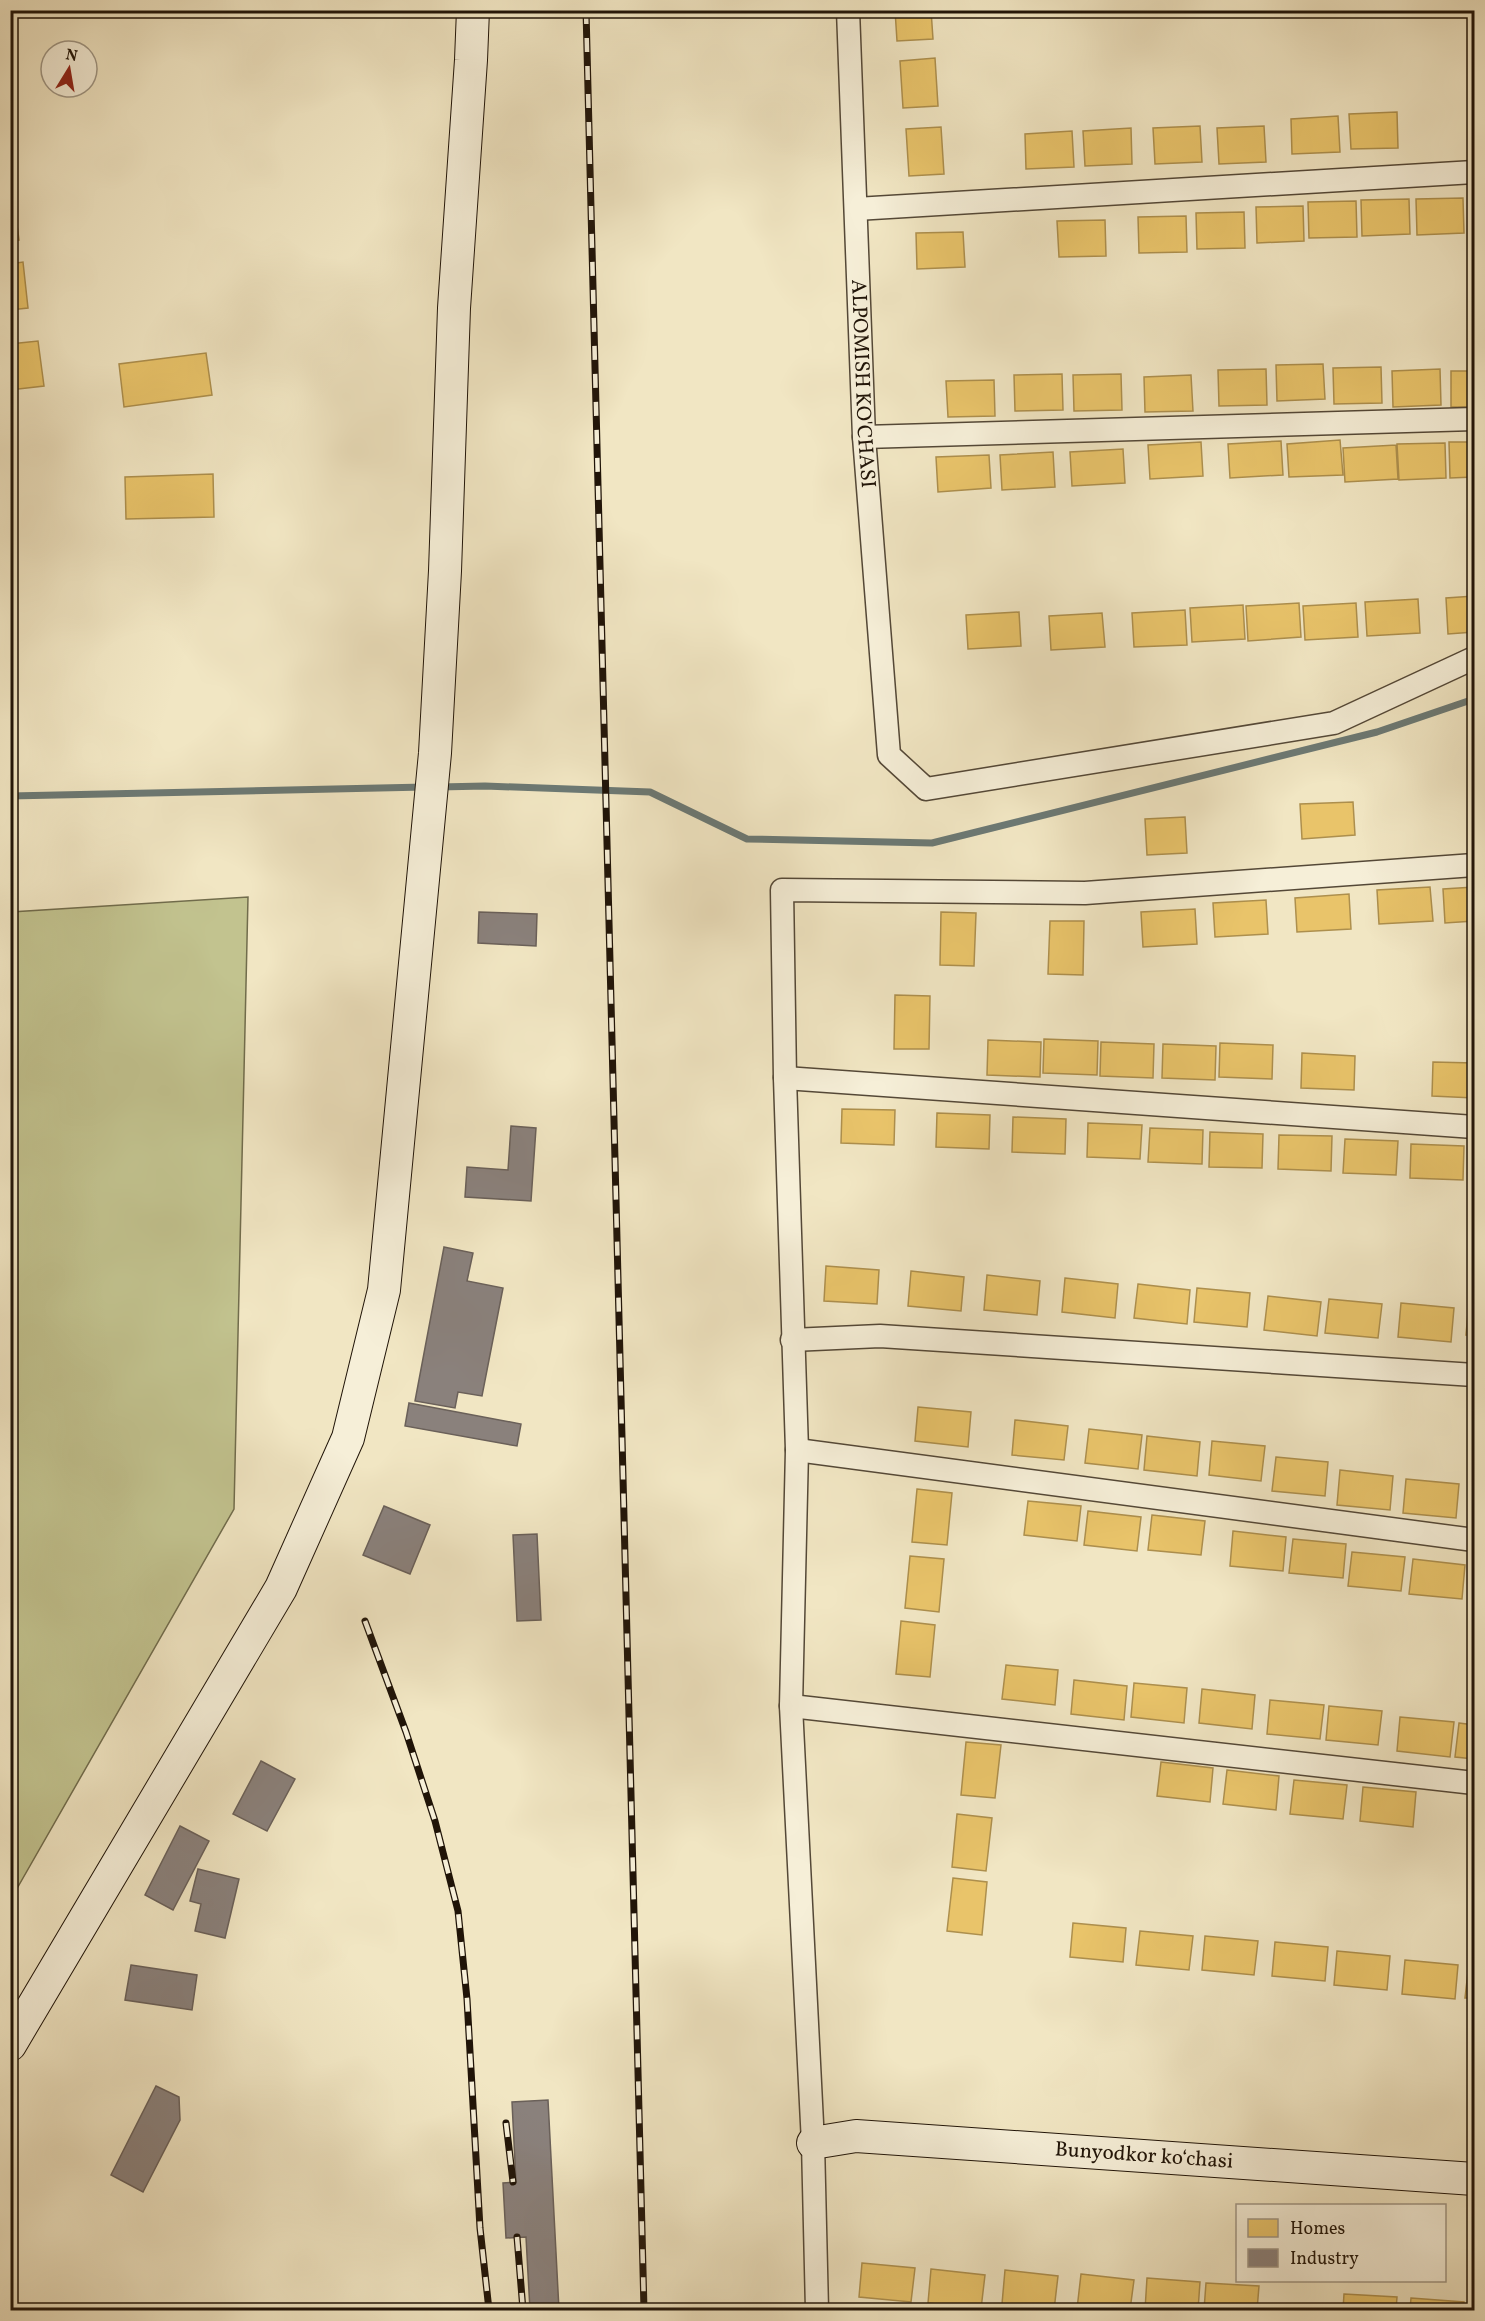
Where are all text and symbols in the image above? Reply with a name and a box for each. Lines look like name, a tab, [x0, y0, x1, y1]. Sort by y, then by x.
north arrow	[39, 39, 99, 99]
text: N	[64, 44, 80, 68]
street label: ALPOMISH KO'CHASI	[844, 279, 882, 489]
street label: Bunyodkor koʻchasi	[1054, 2135, 1234, 2177]
legend	[1236, 2204, 1446, 2282]
text: Homes	[1290, 2217, 1345, 2242]
text: Industry	[1290, 2247, 1359, 2272]

